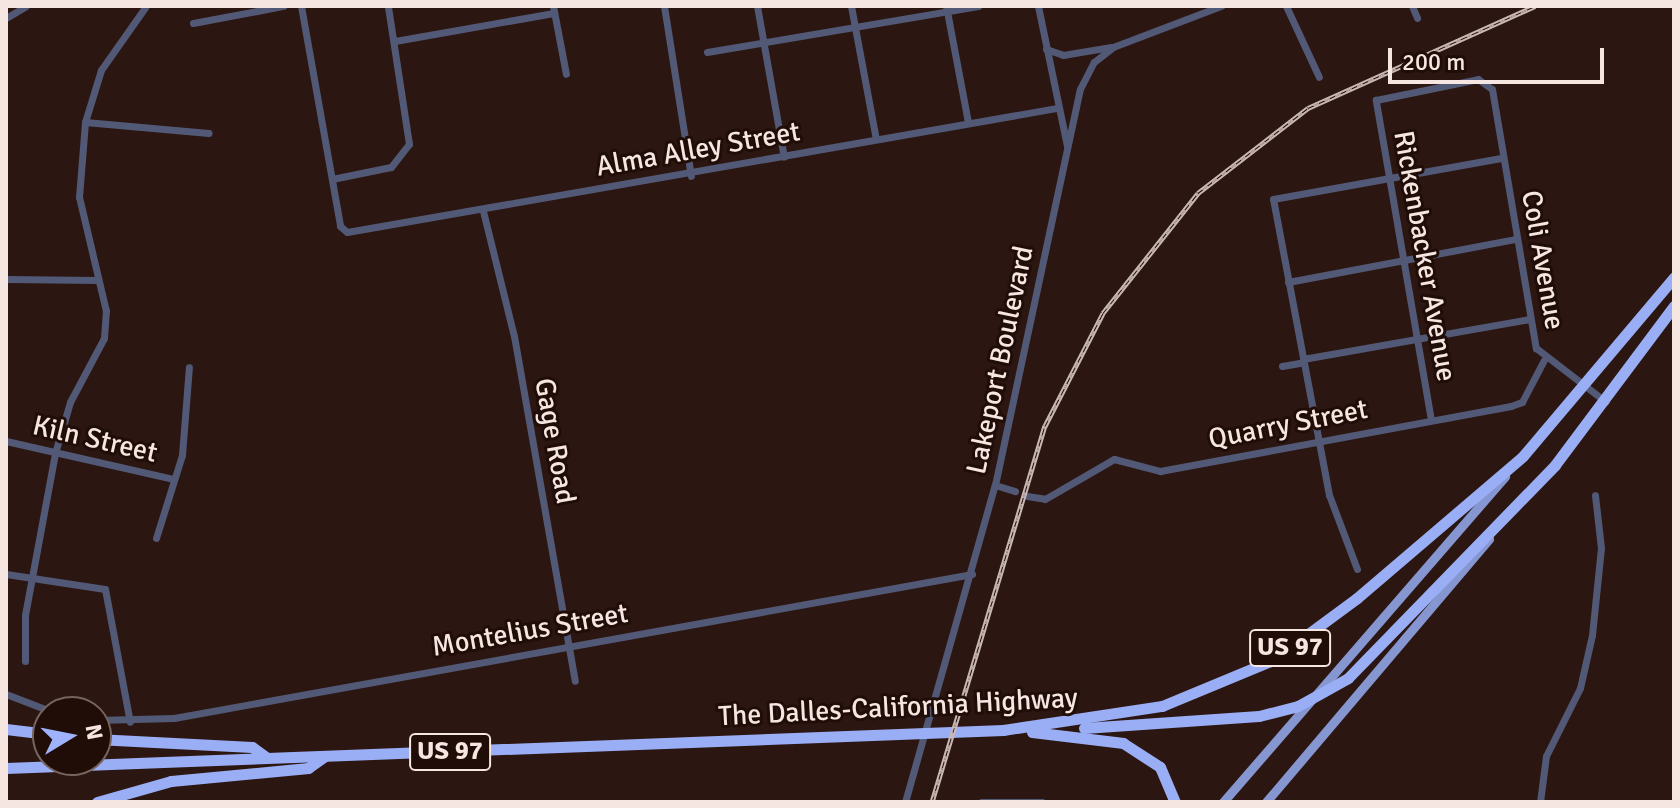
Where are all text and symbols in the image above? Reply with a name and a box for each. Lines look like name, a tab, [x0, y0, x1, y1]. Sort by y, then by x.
scale bar	[1392, 32, 1608, 82]
text: 200 m	[1402, 47, 1465, 77]
street label: Alma Alley Street	[594, 115, 802, 183]
street label: Rickenbacker Avenue	[1386, 128, 1464, 384]
street label: Coli Avenue	[1514, 188, 1572, 332]
street label: Lakeport Boulevard	[959, 243, 1041, 477]
street label: Gage Road	[527, 376, 583, 506]
street label: Quarry Street	[1206, 392, 1370, 456]
street label: Kiln Street	[29, 408, 161, 470]
street label: Montelius Street	[429, 596, 631, 664]
road number: US 97	[1248, 626, 1332, 670]
street label: The Dalles-California Highway	[717, 681, 1079, 733]
north arrow	[32, 696, 112, 776]
text: N	[80, 722, 109, 742]
road number: US 97	[408, 730, 492, 774]

